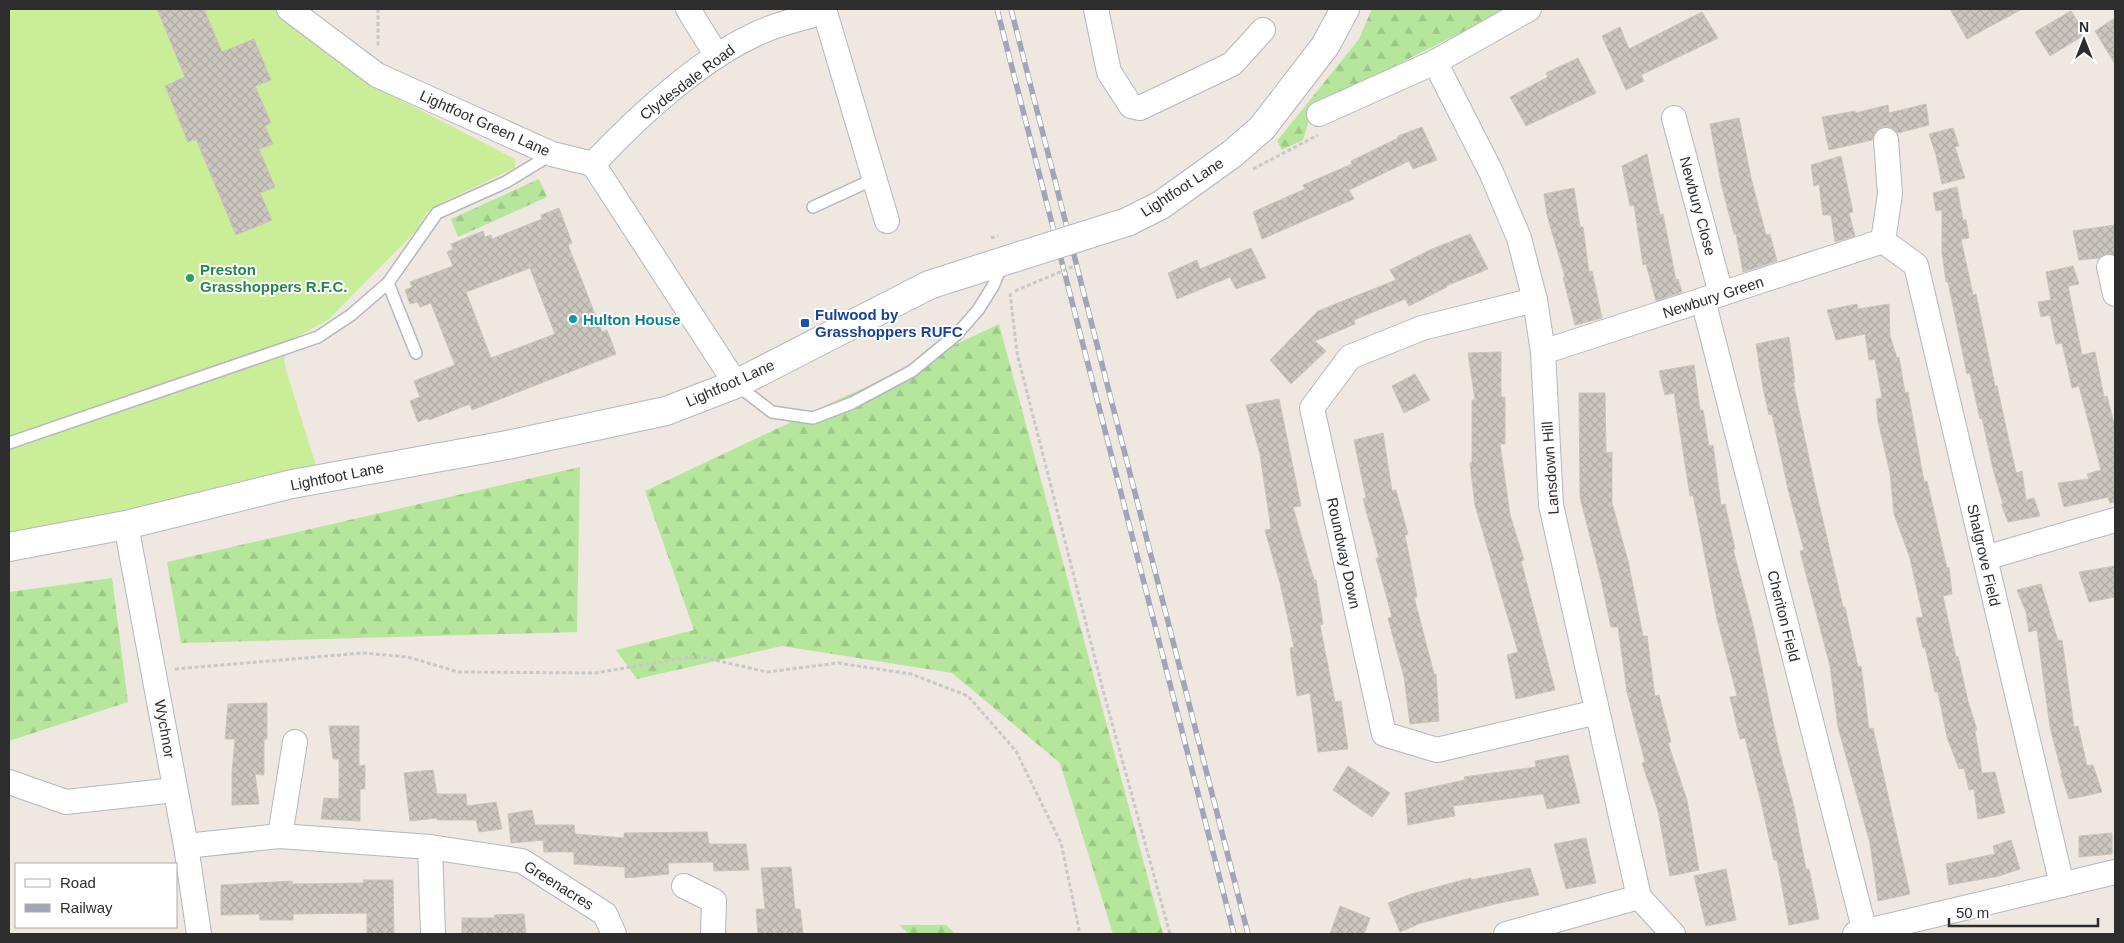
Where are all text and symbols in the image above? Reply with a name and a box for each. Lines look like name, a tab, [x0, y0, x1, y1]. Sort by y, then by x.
north arrow	[2059, 15, 2109, 65]
text: N	[2079, 19, 2089, 35]
street label: Clydesdale Road	[636, 41, 738, 123]
street label: Lightfoot Green Lane	[417, 87, 553, 159]
street label: Lightfoot Lane	[1137, 154, 1227, 220]
street label: Newbury Close	[1677, 155, 1719, 257]
place label: Preston Grasshoppers R.F.C.	[200, 261, 348, 295]
marker: Preston Grasshoppers R.F.C.	[184, 272, 196, 284]
street label: Newbury Green	[1660, 273, 1766, 321]
place label: Fulwood by Grasshoppers RUFC	[815, 306, 963, 340]
place label: Hulton House	[583, 311, 681, 328]
marker: Hulton House	[567, 313, 579, 325]
marker: Fulwood by Grasshoppers RUFC	[799, 317, 811, 329]
street label: Lightfoot Lane	[683, 356, 777, 410]
street label: Lansdown Hill	[1538, 421, 1562, 515]
street label: Lightfoot Lane	[289, 459, 385, 493]
street label: Roundway Down	[1324, 496, 1364, 610]
street label: Shalgrove Field	[1964, 502, 2004, 608]
street label: Cheriton Field	[1764, 569, 1804, 663]
street label: Wychnor	[152, 698, 178, 760]
street label: Greenacres	[521, 857, 597, 913]
legend	[15, 863, 178, 928]
text: Road	[60, 874, 96, 891]
scale bar	[1949, 896, 2098, 928]
text: Railway	[60, 899, 113, 916]
text: 50 m	[1956, 904, 1989, 921]

